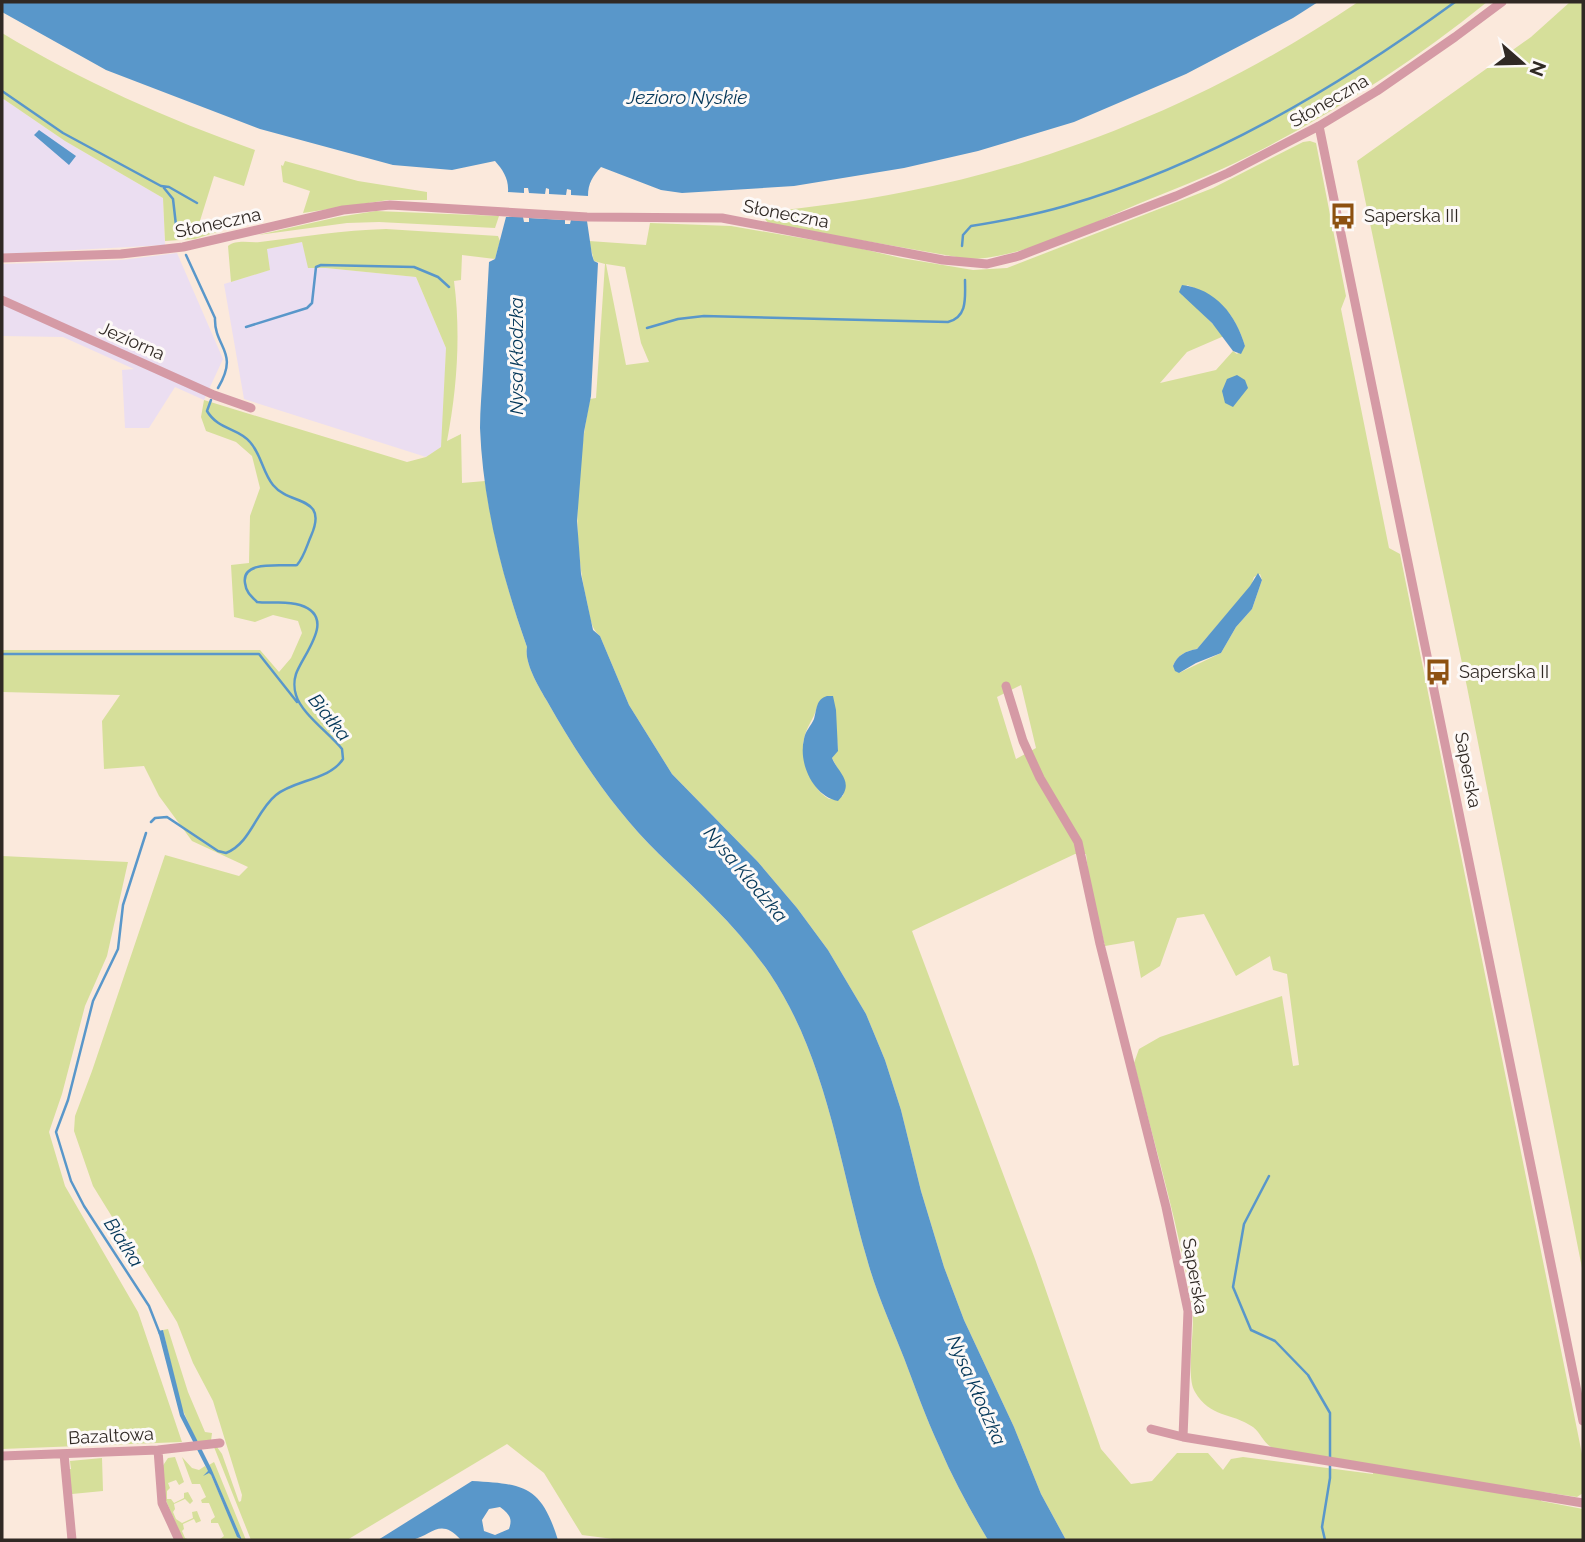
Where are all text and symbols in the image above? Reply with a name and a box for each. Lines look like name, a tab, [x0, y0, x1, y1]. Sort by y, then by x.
north arrow	[1487, 28, 1557, 98]
text: N	[1525, 58, 1551, 79]
street label: Słoneczna	[1286, 70, 1372, 131]
water label: Jezioro Nyskie	[625, 86, 748, 108]
street label: Słoneczna	[741, 195, 831, 232]
bus stop icon: Saperska III	[1328, 201, 1358, 231]
street label: Słoneczna	[173, 203, 263, 242]
place label: Saperska III	[1364, 205, 1459, 226]
water label: Nysa Kłodzka	[505, 297, 527, 415]
street label: Jeziorna	[96, 317, 168, 364]
bus stop icon: Saperska II	[1423, 657, 1453, 687]
place label: Saperska II	[1459, 661, 1549, 682]
water label: Białka	[304, 689, 356, 745]
street label: Saperska	[1451, 730, 1486, 810]
water label: Nysa Kłodzka	[700, 822, 792, 926]
water label: Białka	[100, 1213, 148, 1271]
street label: Saperska	[1178, 1236, 1212, 1316]
water label: Nysa Kłodzka	[943, 1332, 1011, 1448]
street label: Bazaltowa	[68, 1423, 154, 1448]

